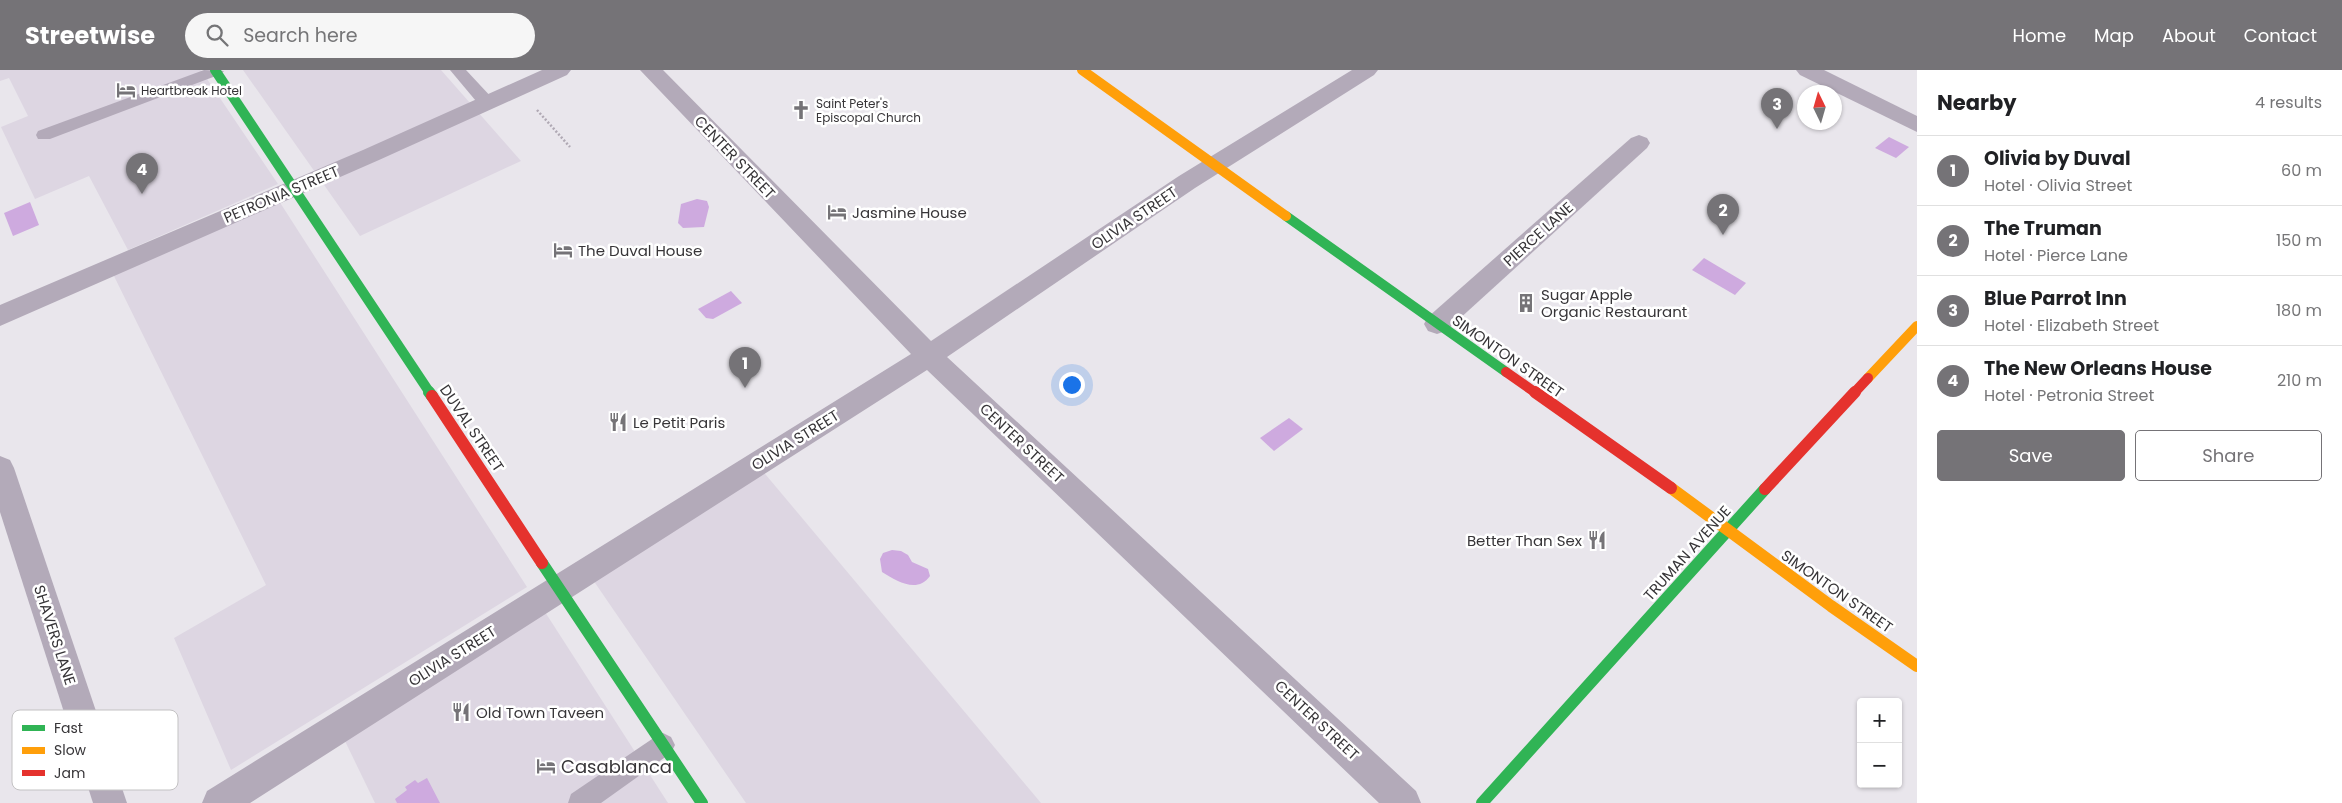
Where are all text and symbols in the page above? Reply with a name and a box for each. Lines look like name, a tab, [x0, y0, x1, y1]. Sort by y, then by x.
search box	[185, 13, 535, 58]
text: Streetwise	[25, 19, 155, 52]
icon: search	[203, 21, 231, 49]
text: Search here	[243, 22, 358, 49]
text: Home	[2012, 23, 2066, 48]
text: Map	[2094, 23, 2134, 48]
text: About	[2162, 23, 2216, 48]
text: Contact	[2244, 23, 2317, 48]
hotel icon: Heartbreak Hotel	[115, 79, 137, 101]
place label: Heartbreak Hotel	[141, 82, 242, 99]
north arrow	[1797, 85, 1842, 130]
pin: 3	[1761, 88, 1793, 129]
text: Nearby	[1937, 88, 2017, 117]
text: 4 results	[2255, 91, 2322, 114]
place label: Saint Peter's Episcopal Church	[816, 95, 921, 126]
church icon: Saint Peter's Episcopal Church	[790, 99, 812, 121]
street label: CENTER STREET	[690, 111, 780, 203]
text: Olivia by Duval	[1984, 145, 2131, 172]
pin: 4	[126, 153, 158, 194]
text: 1	[1950, 159, 1956, 182]
text: 60 m	[2281, 159, 2322, 182]
street label: PETRONIA STREET	[220, 160, 342, 228]
text: Hotel · Olivia Street	[1984, 174, 2132, 197]
street label: OLIVIA STREET	[1087, 181, 1181, 255]
pin: 2	[1707, 194, 1739, 235]
street label: PIERCE LANE	[1499, 197, 1577, 271]
hotel icon: Jasmine House	[826, 201, 848, 223]
place label: Jasmine House	[852, 202, 967, 223]
text: The Truman	[1984, 215, 2102, 242]
text: 2	[1948, 229, 1958, 252]
text: 150 m	[2276, 229, 2322, 252]
hotel icon: The Duval House	[552, 239, 574, 261]
place label: The Duval House	[578, 240, 702, 261]
text: Hotel · Pierce Lane	[1984, 244, 2128, 267]
place label: Sugar Apple Organic Restaurant	[1541, 284, 1687, 322]
text: Blue Parrot Inn	[1984, 285, 2127, 312]
building icon: Sugar Apple Organic Restaurant	[1515, 292, 1537, 314]
text: 3	[1948, 299, 1958, 322]
text: 180 m	[2276, 299, 2322, 322]
street label: SIMONTON STREET	[1448, 310, 1568, 402]
text: Hotel · Elizabeth Street	[1984, 314, 2159, 337]
pin: 1	[729, 347, 761, 388]
text: The New Orleans House	[1984, 355, 2212, 382]
text: 4	[1948, 369, 1958, 392]
text: 210 m	[2277, 369, 2322, 392]
your location	[1059, 372, 1085, 398]
street label: DUVAL STREET	[435, 380, 509, 476]
text: Hotel · Petronia Street	[1984, 384, 2154, 407]
street label: CENTER STREET	[975, 398, 1069, 488]
street label: OLIVIA STREET	[747, 405, 843, 475]
restaurant icon: Le Petit Paris	[607, 411, 629, 433]
place label: Le Petit Paris	[633, 412, 725, 433]
button: Save	[1937, 430, 2125, 481]
button: Share	[2135, 430, 2322, 481]
street label: TRUMAN AVENUE	[1639, 501, 1735, 605]
restaurant icon: Better Than Sex	[1586, 529, 1608, 551]
place label: Better Than Sex	[1467, 530, 1582, 551]
street label: SIMONTON STREET	[1777, 545, 1897, 637]
street label: SHAVERS LANE	[29, 582, 81, 688]
street label: OLIVIA STREET	[404, 621, 500, 691]
street label: CENTER STREET	[1270, 675, 1364, 765]
map controls	[1857, 698, 1902, 788]
button: +	[1857, 698, 1902, 743]
restaurant icon: Old Town Taveen	[450, 701, 472, 723]
place label: Old Town Taveen	[476, 702, 604, 723]
legend	[12, 710, 178, 790]
text: Fast	[54, 718, 83, 738]
text: Slow	[54, 740, 87, 760]
button: −	[1857, 743, 1902, 788]
place label: Casablanca	[561, 754, 672, 779]
hotel icon: Casablanca	[535, 755, 557, 777]
text: Jam	[54, 763, 85, 783]

